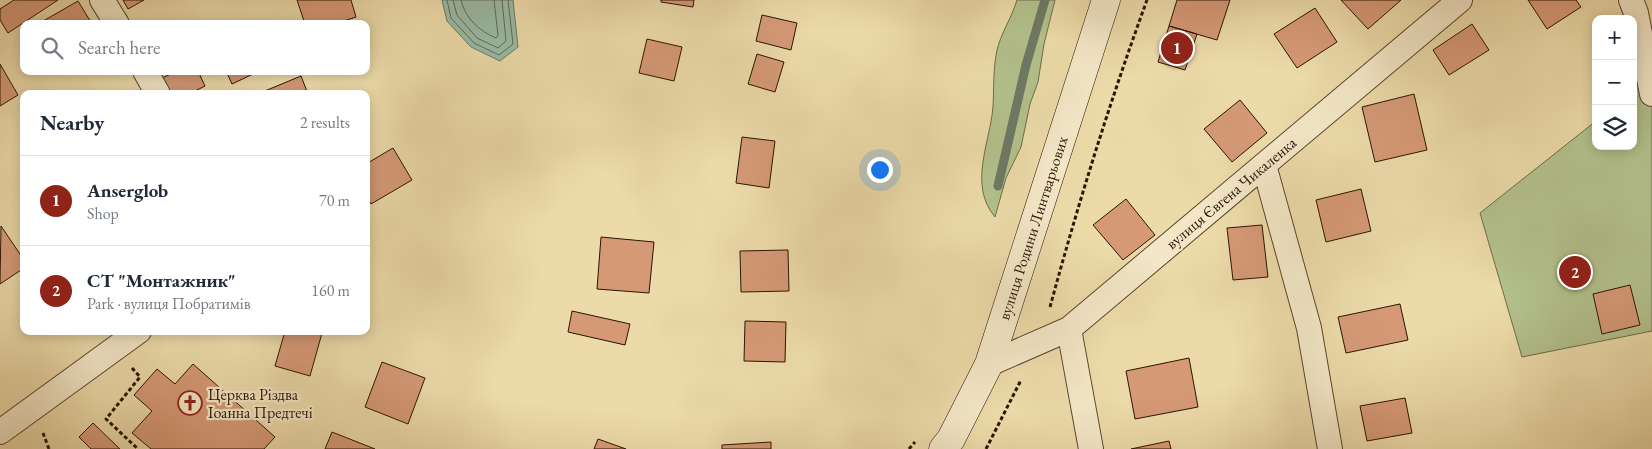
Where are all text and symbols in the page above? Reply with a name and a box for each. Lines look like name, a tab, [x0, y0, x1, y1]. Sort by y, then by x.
map controls	[1592, 15, 1637, 150]
button: +	[1592, 15, 1637, 60]
search box	[20, 20, 370, 75]
pin: 1	[1161, 29, 1193, 67]
icon: search	[38, 34, 66, 62]
text: Search here	[78, 35, 160, 60]
button: −	[1592, 60, 1637, 105]
button: layers	[1592, 105, 1637, 150]
text: Nearby	[40, 109, 104, 136]
text: 2 results	[300, 112, 350, 133]
street label: вулиця Євгена Чикаленка	[1161, 132, 1301, 254]
street label: вулиця Родини Линтварьових	[993, 133, 1073, 322]
your location	[867, 157, 893, 183]
text: Anserglob	[87, 178, 168, 203]
text: 1	[52, 190, 60, 211]
text: 70 m	[319, 190, 350, 211]
text: Shop	[87, 203, 119, 224]
pin: 2	[1559, 253, 1591, 291]
text: СТ "Монтажник"	[87, 268, 236, 293]
text: 2	[52, 280, 60, 301]
text: 160 m	[311, 280, 350, 301]
text: Park · вулиця Побратимів	[87, 293, 251, 314]
place label: Церква Різдва Іоанна Предтечі	[208, 384, 313, 423]
church icon: Церква Різдва Іоанна Предтечі	[177, 390, 203, 416]

